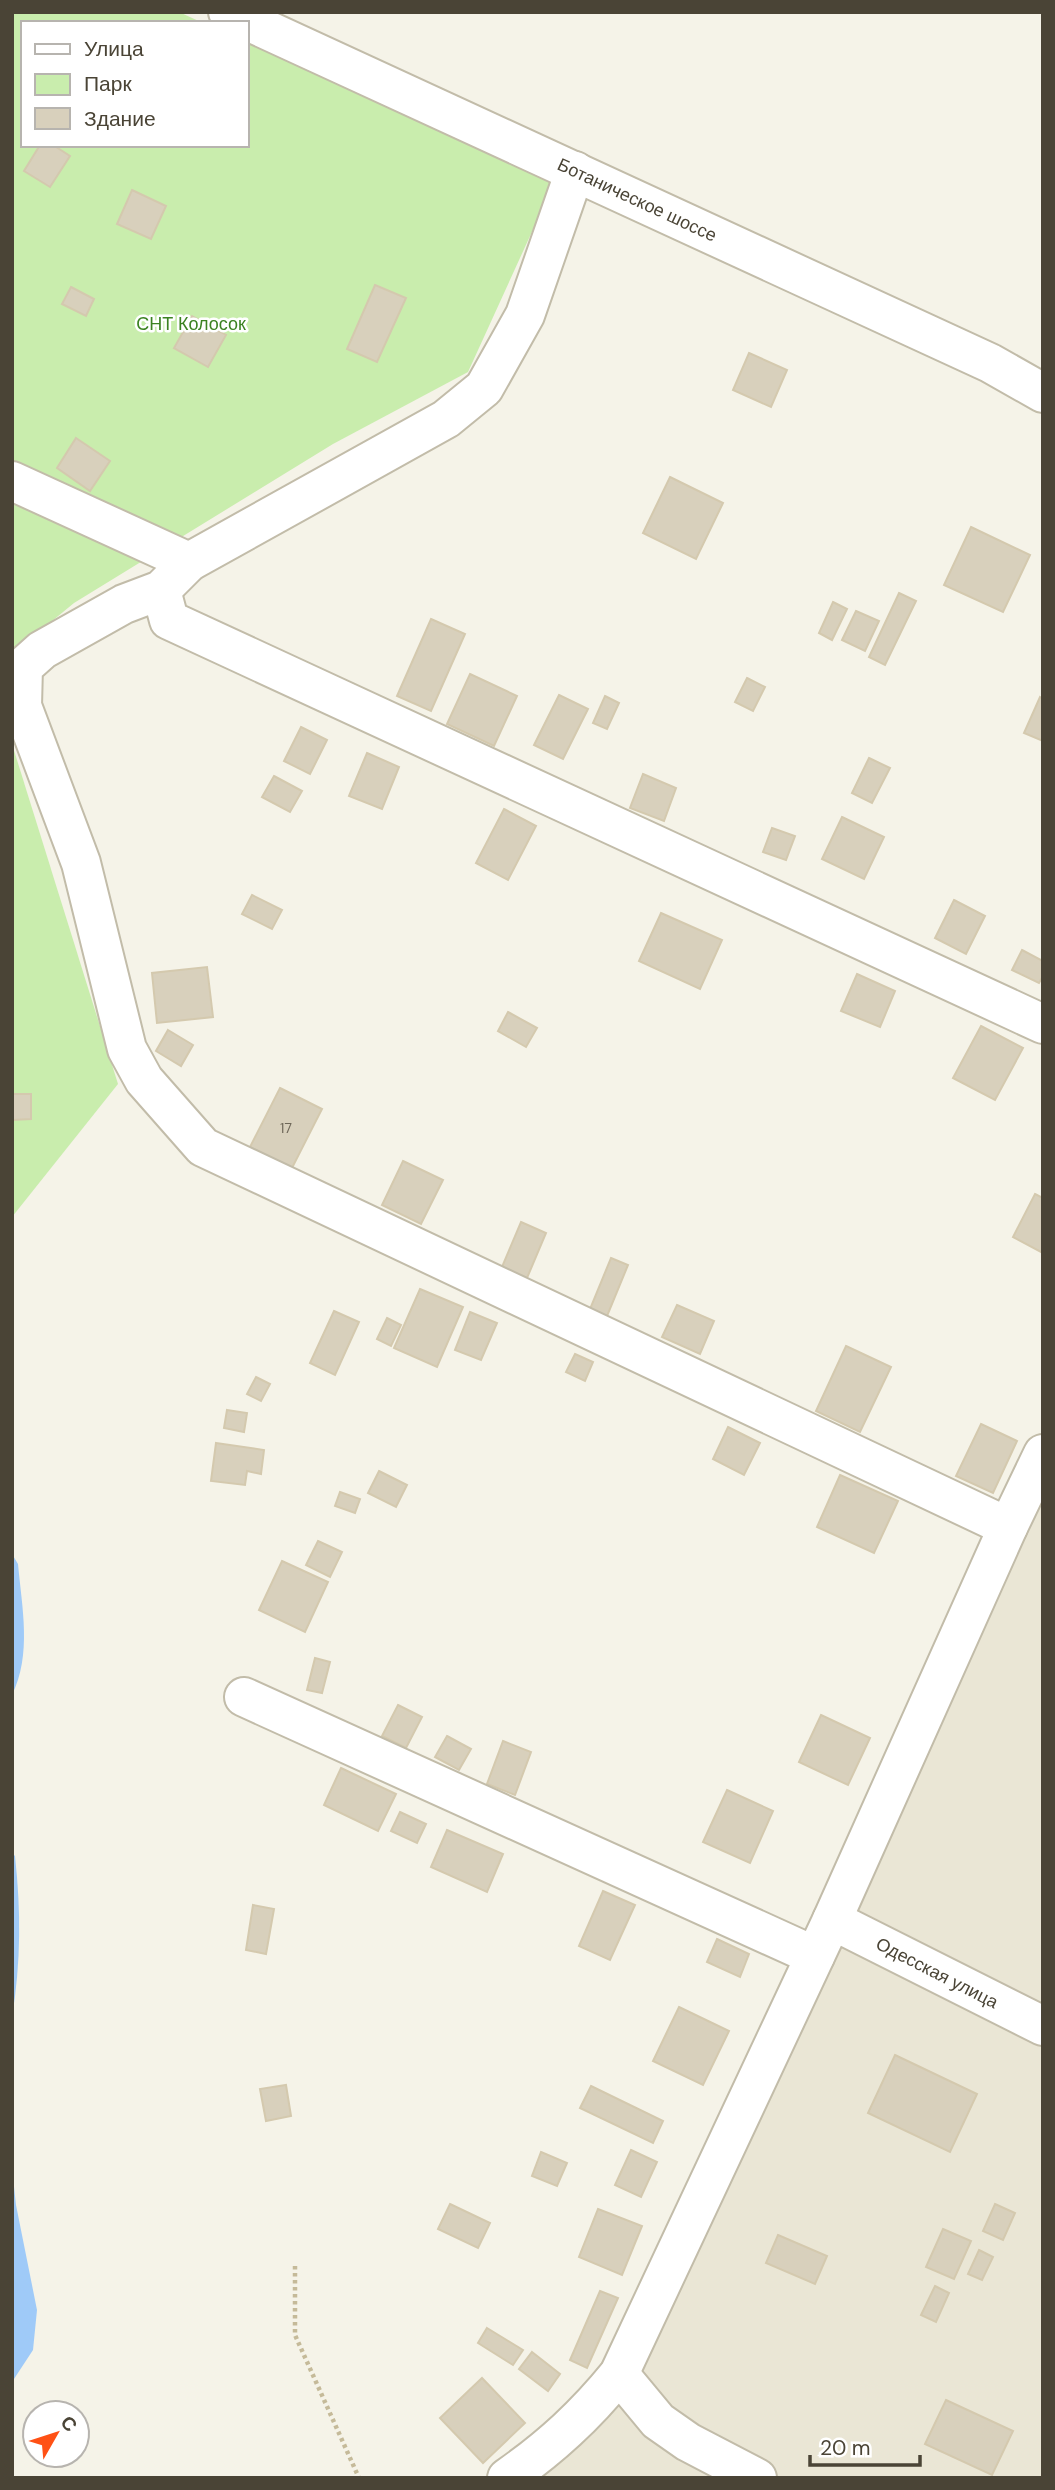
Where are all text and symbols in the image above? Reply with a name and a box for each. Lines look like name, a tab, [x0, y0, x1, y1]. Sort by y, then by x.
legend	[21, 21, 248, 147]
text: Улица	[84, 35, 144, 63]
text: Парк	[84, 70, 132, 98]
text: Здание	[84, 105, 156, 133]
street label: Ботаническое шоссе	[553, 153, 721, 247]
park label: СНТ Колосок	[136, 312, 246, 336]
house number: 17	[280, 1119, 292, 1137]
street label: Одесская улица	[872, 1932, 1003, 2015]
north arrow	[21, 2399, 91, 2469]
text: С	[55, 2410, 83, 2437]
scale bar	[810, 2424, 920, 2468]
text: 20 m	[820, 2434, 871, 2462]

